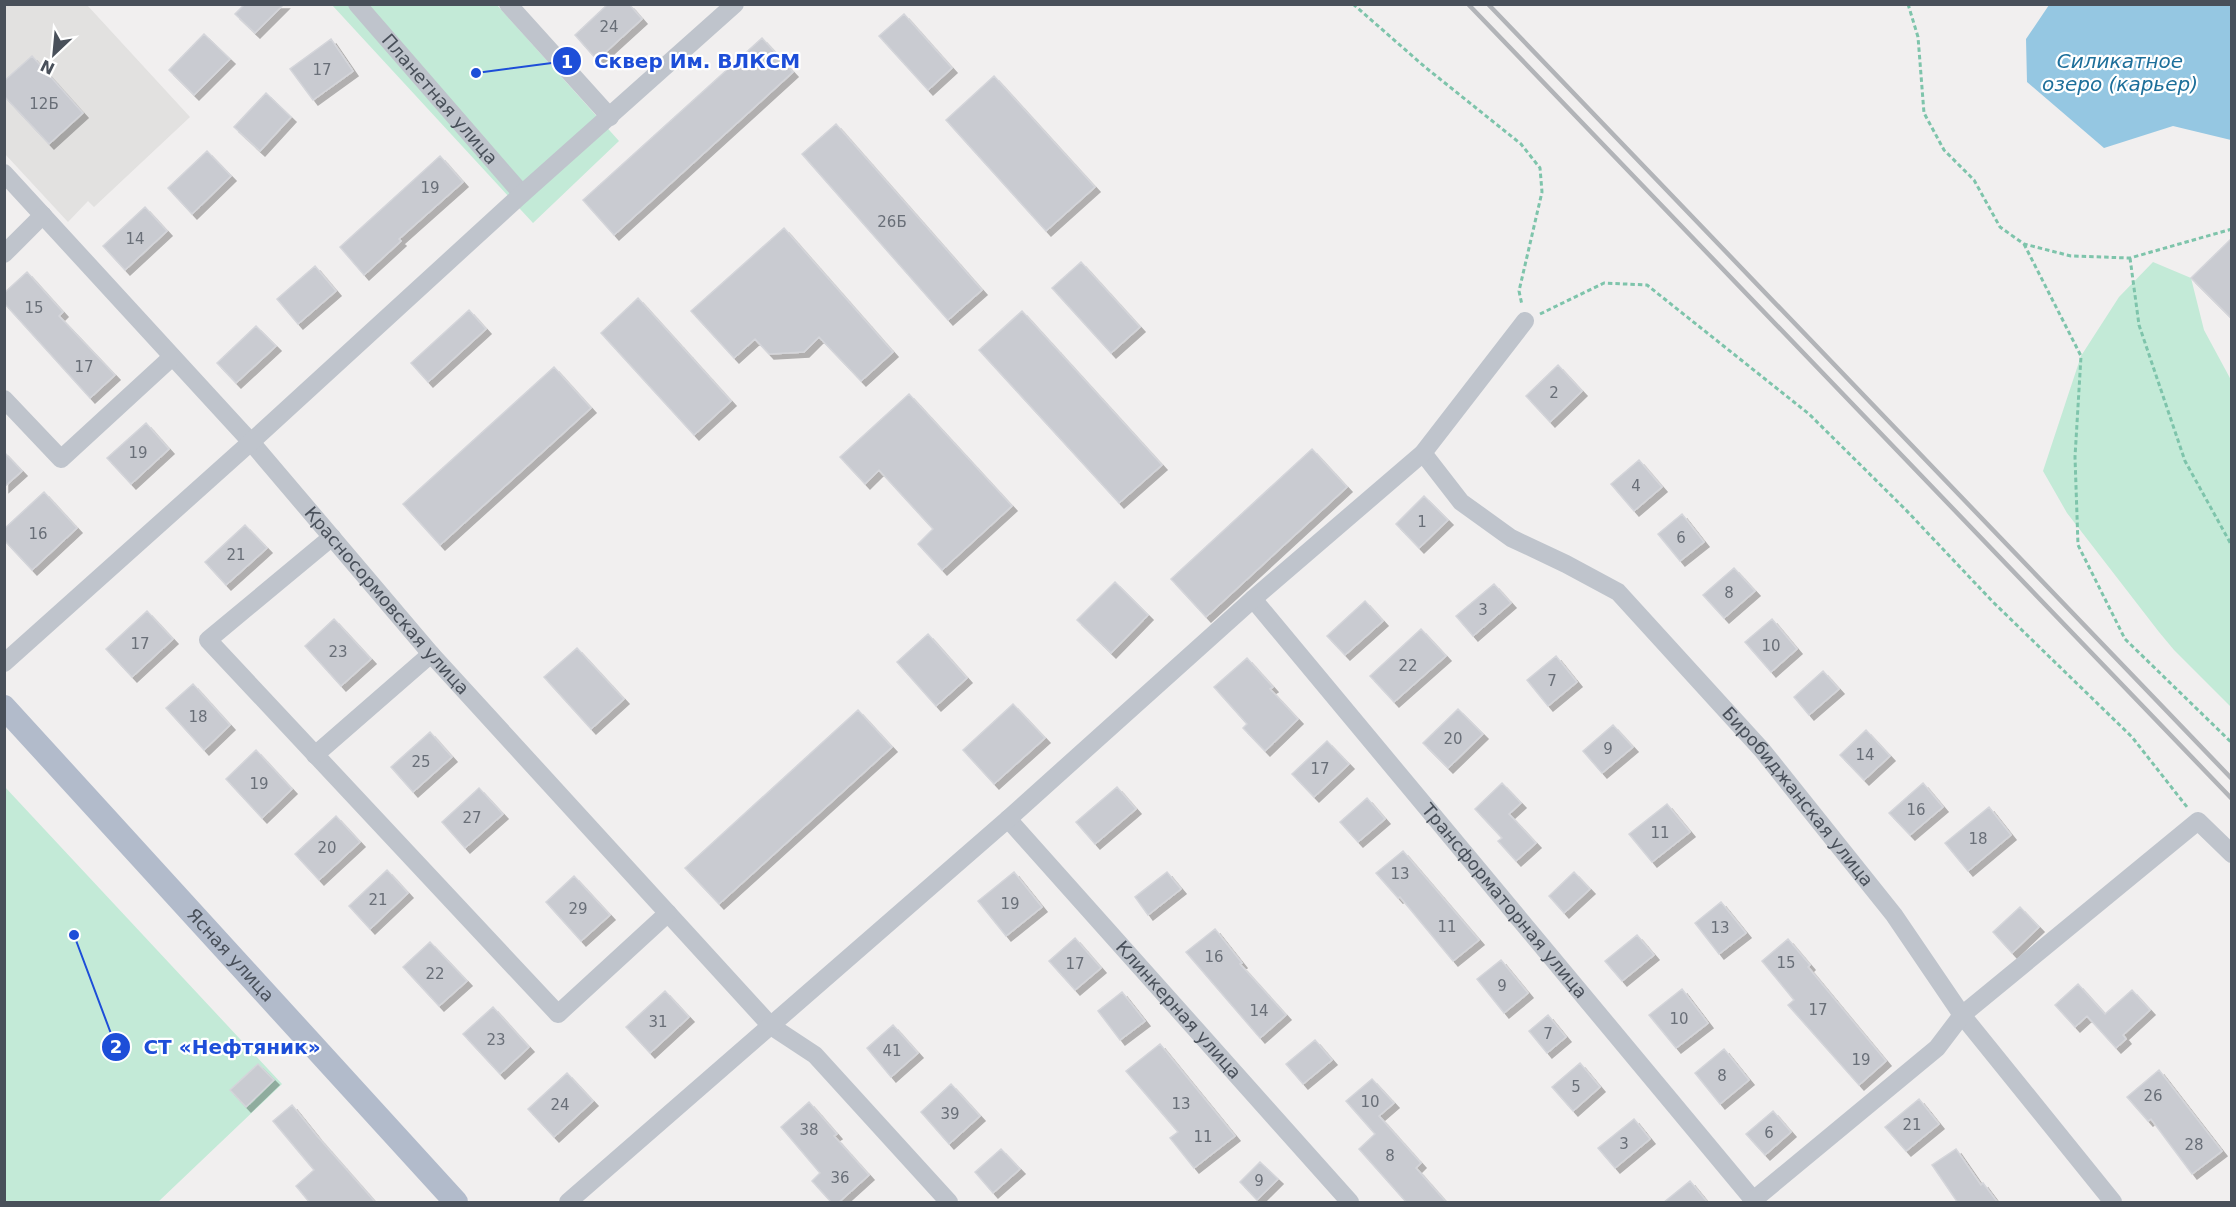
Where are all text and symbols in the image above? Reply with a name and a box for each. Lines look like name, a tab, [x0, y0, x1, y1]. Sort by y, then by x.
house number: 24	[599, 18, 619, 36]
north arrow	[24, 24, 84, 84]
street label: Планетная улица	[378, 29, 502, 168]
callout: Сквер Им. ВЛКСМ	[552, 42, 812, 80]
text: Сквер Им. ВЛКСМ	[594, 49, 800, 73]
water label: Силикатное озеро (карьер)	[2042, 49, 2198, 96]
text: 1	[561, 51, 573, 72]
text: N	[37, 56, 58, 79]
house number: 17	[312, 61, 332, 79]
house number: 12Б	[29, 95, 59, 113]
house number: 19	[420, 179, 440, 197]
house number: 26Б	[877, 213, 907, 231]
house number: 14	[125, 230, 145, 248]
house number: 15	[24, 299, 44, 317]
house number: 17	[74, 358, 94, 376]
house number: 2	[1549, 384, 1559, 402]
house number: 19	[128, 444, 148, 462]
house number: 4	[1631, 477, 1641, 495]
street label: Красносормовская улица	[301, 502, 474, 699]
house number: 1	[1417, 513, 1427, 531]
house number: 16	[28, 525, 48, 543]
house number: 6	[1676, 529, 1686, 547]
house number: 21	[226, 546, 246, 564]
house number: 8	[1724, 584, 1734, 602]
house number: 3	[1478, 601, 1488, 619]
house number: 17	[130, 635, 150, 653]
house number: 10	[1761, 637, 1781, 655]
house number: 23	[328, 643, 348, 661]
house number: 22	[1398, 657, 1418, 675]
house number: 7	[1547, 672, 1557, 690]
street label: Биробиджанская улица	[1718, 702, 1878, 890]
house number: 18	[188, 708, 208, 726]
house number: 20	[1443, 730, 1463, 748]
house number: 9	[1603, 740, 1613, 758]
house number: 14	[1855, 746, 1875, 764]
house number: 25	[411, 753, 431, 771]
house number: 17	[1310, 760, 1330, 778]
house number: 19	[249, 775, 269, 793]
street label: Трансформаторная улица	[1417, 798, 1592, 1002]
house number: 16	[1906, 801, 1926, 819]
house number: 27	[462, 809, 482, 827]
house number: 11	[1650, 824, 1670, 842]
house number: 18	[1968, 830, 1988, 848]
house number: 20	[317, 839, 337, 857]
house number: 13	[1390, 865, 1410, 883]
house number: 21	[368, 891, 388, 909]
house number: 19	[1000, 895, 1020, 913]
house number: 29	[568, 900, 588, 918]
street label: Ясная улица	[183, 904, 279, 1006]
house number: 11	[1437, 918, 1457, 936]
house number: 13	[1710, 919, 1730, 937]
street label: Клинкерная улица	[1112, 936, 1246, 1083]
house number: 16	[1204, 948, 1224, 966]
house number: 15	[1776, 954, 1796, 972]
house number: 17	[1065, 955, 1085, 973]
house number: 22	[425, 965, 445, 983]
house number: 9	[1497, 977, 1507, 995]
house number: 17	[1808, 1001, 1828, 1019]
house number: 14	[1249, 1002, 1269, 1020]
house number: 10	[1669, 1010, 1689, 1028]
house number: 31	[648, 1013, 668, 1031]
house number: 7	[1543, 1025, 1553, 1043]
callout: СТ «Нефтяник»	[101, 1028, 332, 1066]
house number: 23	[486, 1031, 506, 1049]
text: СТ «Нефтяник»	[143, 1035, 321, 1059]
text: 2	[110, 1036, 122, 1057]
house number: 41	[882, 1042, 902, 1060]
house number: 19	[1851, 1051, 1871, 1069]
house number: 8	[1717, 1067, 1727, 1085]
house number: 5	[1571, 1078, 1581, 1096]
house number: 26	[2143, 1087, 2163, 1105]
house number: 10	[1360, 1093, 1380, 1111]
house number: 13	[1171, 1095, 1191, 1113]
house number: 24	[550, 1096, 570, 1114]
house number: 39	[940, 1105, 960, 1123]
house number: 21	[1902, 1116, 1922, 1134]
house number: 38	[799, 1121, 819, 1139]
house number: 6	[1764, 1124, 1774, 1142]
house number: 11	[1193, 1128, 1213, 1146]
house number: 3	[1619, 1135, 1629, 1153]
house number: 28	[2184, 1136, 2204, 1154]
house number: 8	[1385, 1147, 1395, 1165]
house number: 36	[830, 1169, 850, 1187]
house number: 9	[1254, 1172, 1264, 1190]

